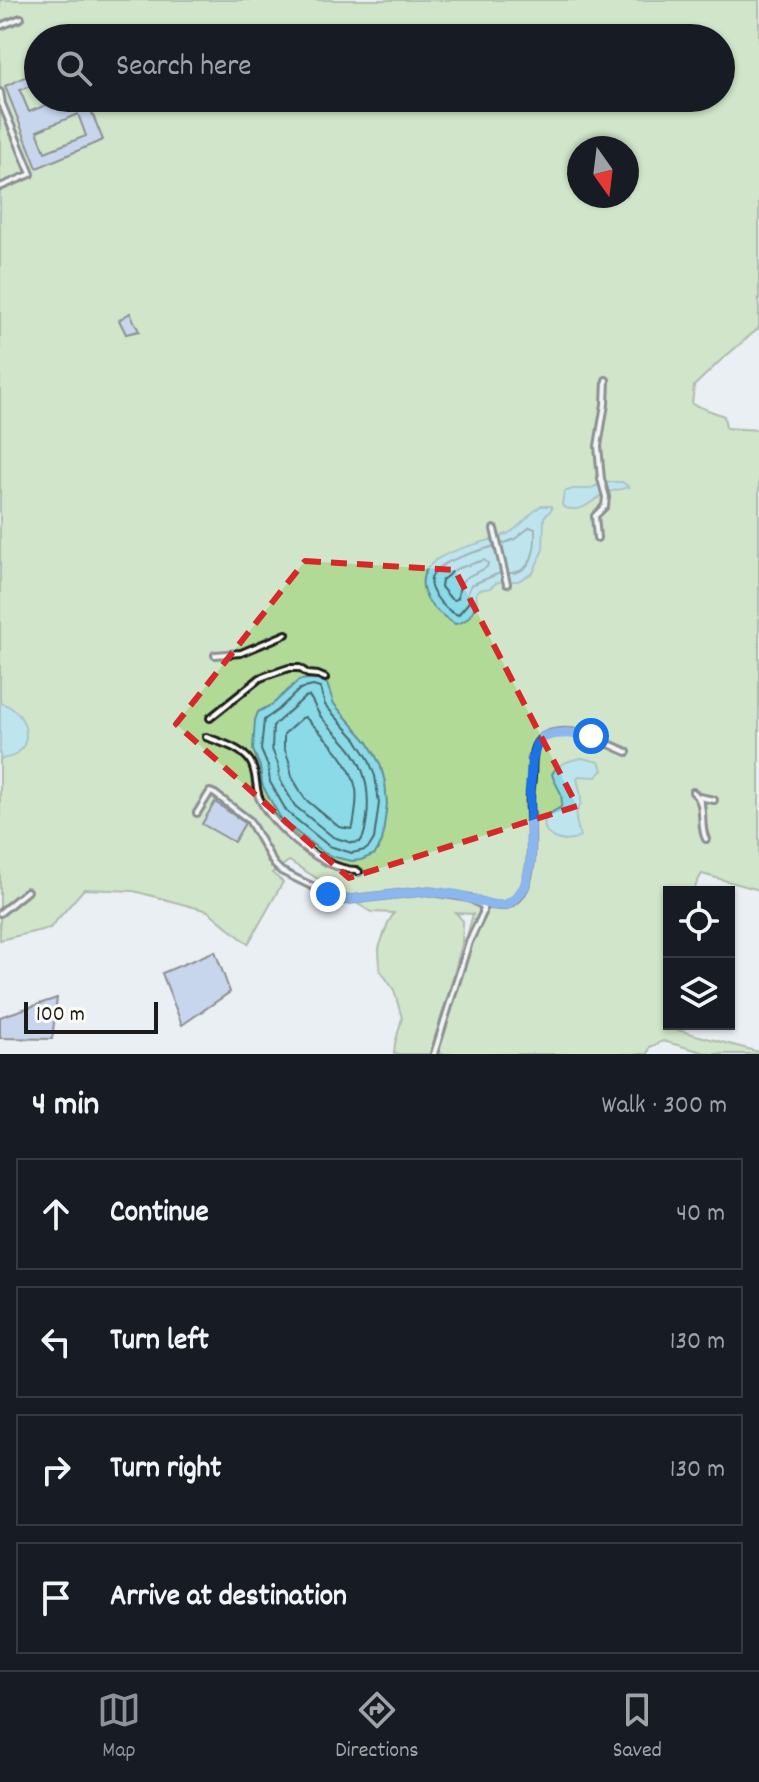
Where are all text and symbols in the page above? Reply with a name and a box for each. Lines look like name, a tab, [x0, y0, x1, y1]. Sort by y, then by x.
search box	[24, 24, 735, 112]
icon: search	[52, 46, 96, 90]
text: Search here	[116, 47, 252, 90]
north arrow	[567, 136, 639, 208]
route start	[573, 718, 609, 754]
route end	[310, 876, 346, 912]
map controls	[663, 886, 735, 1030]
button: locate	[663, 886, 735, 958]
button: layers	[663, 958, 735, 1030]
scale bar	[24, 998, 158, 1034]
text: 100 m	[36, 1000, 85, 1031]
text: 4 min	[32, 1082, 99, 1131]
text: Walk · 300 m	[601, 1088, 727, 1125]
icon: ahead	[34, 1192, 78, 1236]
text: Continue	[110, 1193, 209, 1236]
text: 40 m	[676, 1196, 725, 1233]
icon: left	[34, 1320, 78, 1364]
text: Turn left	[110, 1321, 209, 1364]
text: 130 m	[670, 1324, 725, 1361]
icon: right	[34, 1448, 78, 1492]
text: Turn right	[110, 1449, 221, 1492]
text: 130 m	[670, 1452, 725, 1489]
icon: arrive	[34, 1576, 78, 1620]
text: Arrive at destination	[110, 1577, 347, 1620]
tab: Map	[97, 1688, 141, 1767]
tab: Directions	[335, 1688, 419, 1767]
tab: Saved	[613, 1688, 662, 1767]

